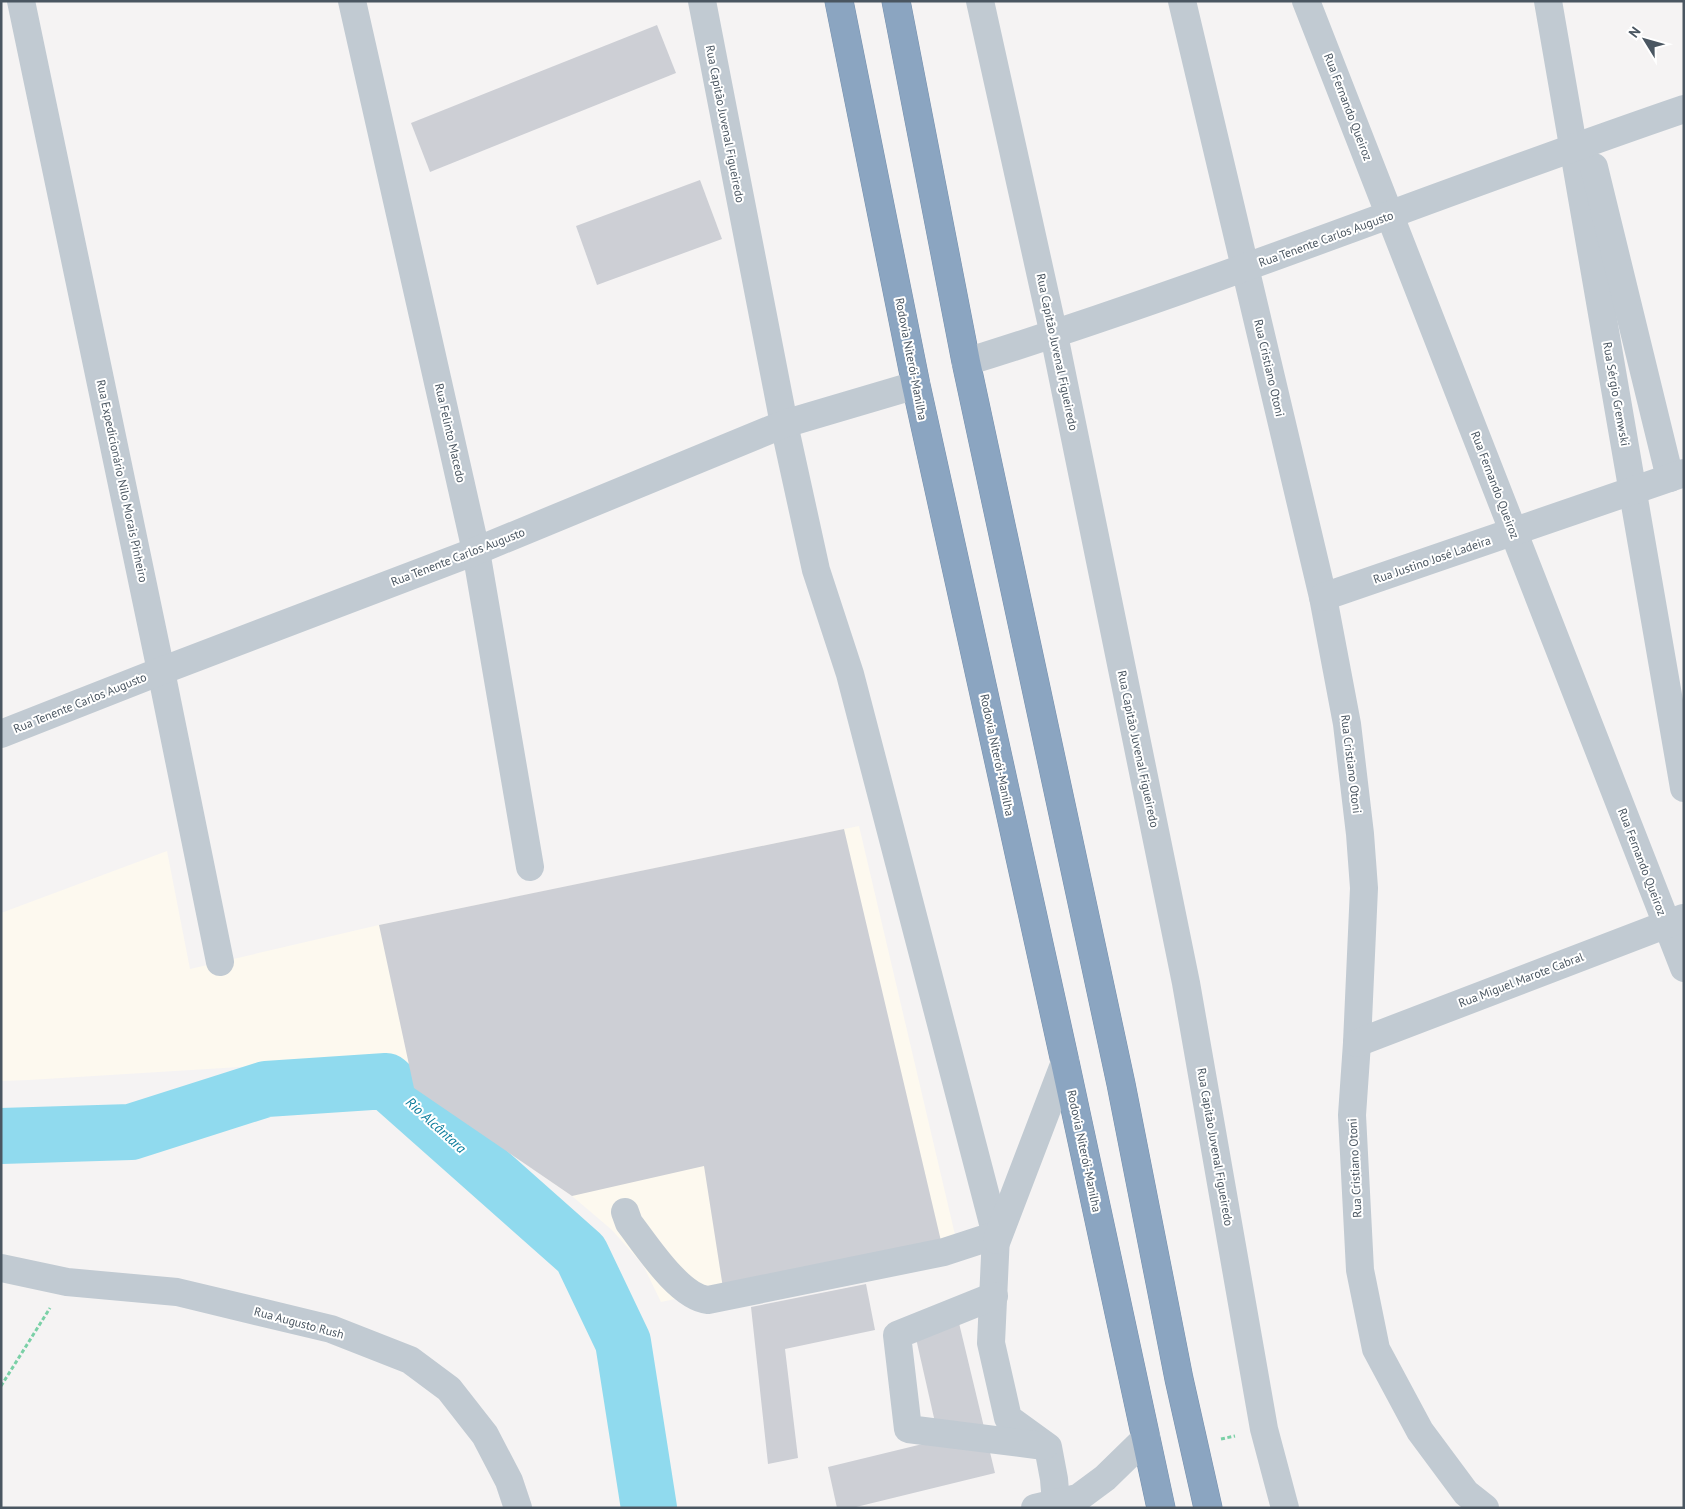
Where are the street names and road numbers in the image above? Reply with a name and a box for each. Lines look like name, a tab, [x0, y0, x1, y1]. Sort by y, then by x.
street label: Rua Capitão Juvenal Figueiredo	[703, 44, 748, 204]
street label: Rua Fernando Queiroz	[1321, 51, 1376, 163]
street label: Rua Tenente Carlos Augusto	[1256, 207, 1395, 270]
street label: Rua Capitão Juvenal Figueiredo	[1033, 272, 1081, 432]
street label: Rodovia Niterói-Manilha	[892, 296, 931, 421]
street label: Rua Cristiano Otoni	[1251, 318, 1288, 418]
street label: Rua Sérgio Grenwski	[1600, 341, 1633, 447]
street label: Rua Expedicionário Nilo Morais Pinheiro	[94, 378, 151, 584]
street label: Rua Felinto Macedo	[432, 382, 469, 484]
street label: Rua Fernando Queiroz	[1468, 429, 1523, 541]
street label: Rua Tenente Carlos Augusto	[389, 524, 527, 589]
street label: Rua Justino José Ladeira	[1371, 532, 1493, 587]
street label: Rua Tenente Carlos Augusto	[11, 669, 149, 736]
street label: Rua Capitão Juvenal Figueiredo	[1114, 669, 1162, 829]
street label: Rodovia Niterói-Manilha	[977, 692, 1018, 817]
street label: Rua Cristiano Otoni	[1338, 714, 1365, 814]
street label: Rua Fernando Queiroz	[1615, 806, 1670, 918]
street label: Rua Miguel Marote Cabral	[1456, 949, 1586, 1010]
street label: Rua Capitão Juvenal Figueiredo	[1194, 1067, 1237, 1227]
street label: Rodovia Niterói-Manilha	[1064, 1088, 1105, 1213]
street label: Rua Cristiano Otoni	[1344, 1118, 1365, 1218]
street label: Rua Augusto Rush	[253, 1303, 346, 1342]

